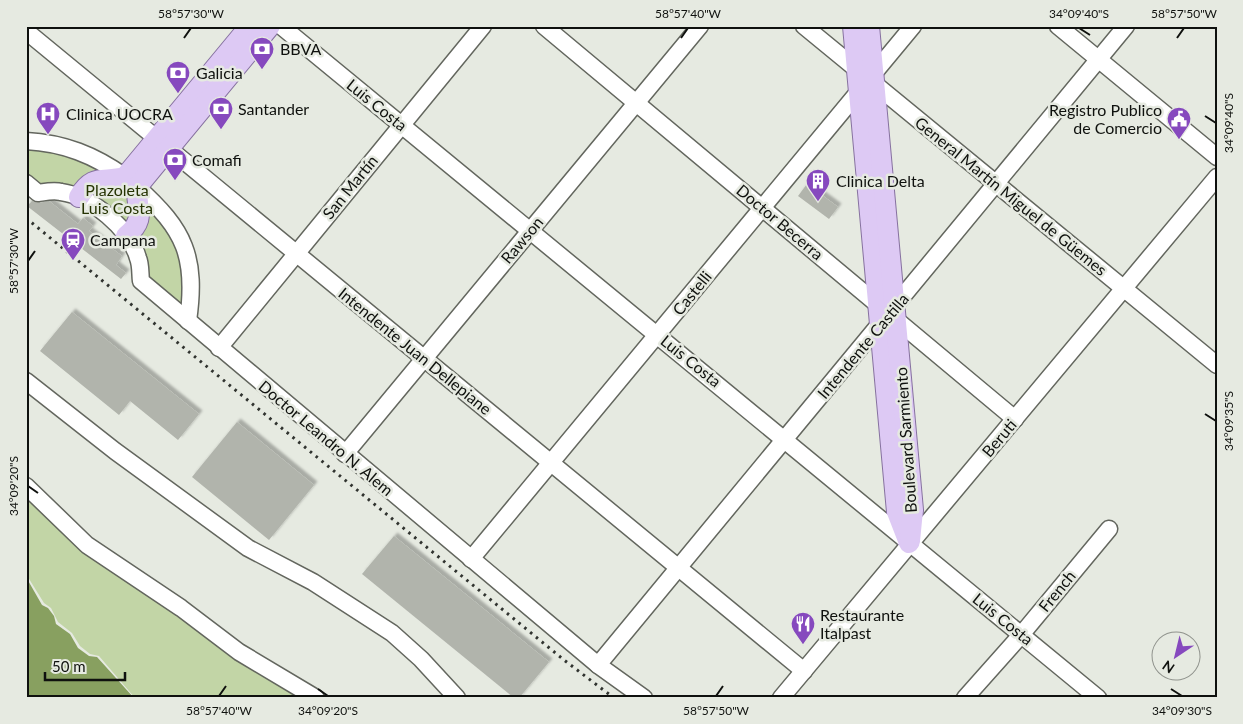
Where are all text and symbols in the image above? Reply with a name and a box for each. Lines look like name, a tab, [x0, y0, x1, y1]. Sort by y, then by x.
text: 58°57'30"W	[158, 6, 225, 21]
text: 58°57'40"W	[655, 6, 722, 21]
text: 34°09'40"S	[1049, 6, 1109, 21]
text: 58°57'50"W	[1151, 6, 1218, 21]
bank icon: BBVA	[249, 36, 275, 70]
place label: BBVA	[280, 39, 321, 58]
bank icon: Galicia	[165, 60, 191, 94]
place label: Galicia	[196, 63, 243, 82]
street label: Luis Costa	[343, 75, 411, 135]
text: 34°09'40"S	[1221, 93, 1236, 153]
bank icon: Santander	[208, 96, 234, 130]
place label: Santander	[238, 99, 309, 118]
place label: Registro Publico de Comercio	[1049, 100, 1162, 137]
hospital icon: Clinica UOCRA	[35, 101, 61, 135]
place label: Clinica UOCRA	[66, 104, 173, 123]
public building icon: Registro Publico de Comercio	[1166, 106, 1192, 140]
street label: General Martín Miguel de Güemes	[912, 112, 1111, 279]
bank icon: Comafi	[162, 147, 188, 181]
place label: Comafi	[192, 150, 242, 169]
street label: San Martín	[318, 151, 381, 222]
building icon: Clinica Delta	[805, 168, 831, 202]
place label: Clinica Delta	[836, 171, 925, 190]
park label: Plazoleta Luis Costa	[81, 180, 153, 217]
street label: Doctor Becerra	[733, 180, 827, 263]
street label: Rawson	[497, 212, 547, 267]
text: 58°57'30"W	[6, 227, 21, 294]
station icon: Campana	[60, 227, 86, 261]
place label: Campana	[90, 230, 156, 249]
street label: Castelli	[668, 267, 715, 319]
street label: Intendente Juan Dellepiane	[335, 283, 496, 418]
street label: Intendente Castilla	[813, 289, 912, 402]
street label: Luis Costa	[657, 331, 725, 391]
street label: Boulevard Sarmiento	[891, 366, 920, 514]
street label: Doctor Leandro N. Alem	[255, 376, 397, 499]
text: 34°09'35"S	[1221, 391, 1236, 451]
street label: Beruti	[977, 415, 1020, 460]
text: 34°09'20"S	[6, 456, 21, 516]
street label: French	[1034, 566, 1079, 615]
street label: Luis Costa	[969, 589, 1037, 649]
place label: Restaurante Italpast	[820, 605, 904, 642]
restaurant icon: Restaurante Italpast	[790, 611, 816, 645]
north arrow	[1150, 632, 1200, 682]
scale bar	[45, 649, 125, 681]
text: 50 m	[52, 657, 86, 675]
text: N	[1159, 657, 1178, 677]
text: 58°57'40"W	[186, 703, 253, 718]
text: 34°09'20"S	[298, 703, 358, 718]
text: 58°57'50"W	[683, 703, 750, 718]
text: 34°09'30"S	[1152, 703, 1212, 718]

